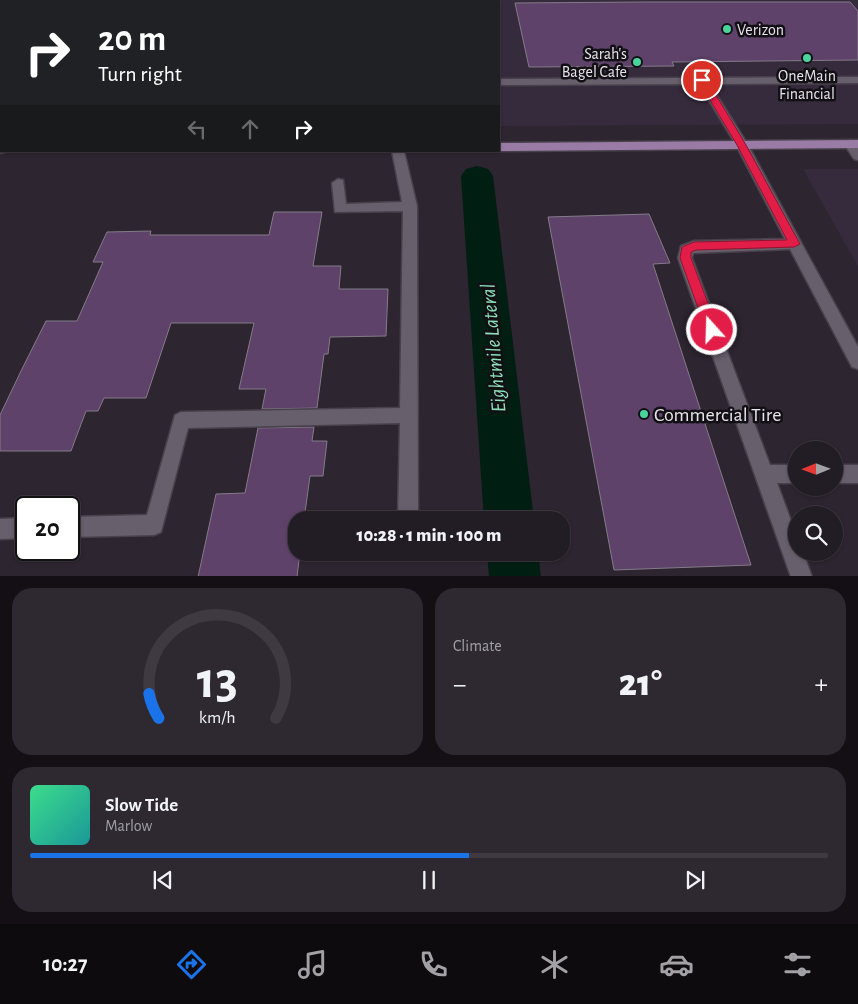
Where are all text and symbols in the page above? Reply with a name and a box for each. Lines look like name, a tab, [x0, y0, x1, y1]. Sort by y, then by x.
icon: right	[15, 20, 80, 85]
text: 20 m	[98, 22, 166, 57]
place label: Verizon	[737, 22, 784, 38]
marker: Verizon	[721, 23, 733, 35]
place label: Sarah's Bagel Cafe	[562, 46, 627, 80]
marker: OneMain Financial	[801, 52, 813, 64]
marker: Sarah's Bagel Cafe	[631, 56, 643, 68]
pin	[681, 59, 723, 101]
text: Turn right	[98, 63, 182, 85]
icon: arrive	[688, 66, 716, 94]
place label: OneMain Financial	[778, 68, 836, 102]
icon: left	[183, 115, 211, 143]
icon: ahead	[236, 115, 264, 143]
icon: right	[289, 115, 317, 143]
water label: Eightmile Lateral	[477, 283, 510, 413]
position arrow	[685, 303, 737, 355]
place label: Commercial Tire	[654, 405, 781, 425]
marker: Commercial Tire	[638, 408, 650, 420]
north arrow	[788, 441, 842, 496]
map controls	[788, 441, 843, 561]
speed limit sign: 20	[15, 496, 80, 561]
button: search	[788, 506, 843, 561]
text: 10:28 · 1 min · 100 m	[357, 526, 501, 545]
text: Climate	[453, 638, 502, 654]
text: 13	[197, 655, 238, 707]
text: 21°	[619, 665, 662, 703]
text: −	[453, 671, 466, 699]
text: +	[815, 671, 828, 699]
text: km/h	[199, 709, 236, 727]
text: Slow Tide	[105, 796, 178, 815]
text: Marlow	[105, 818, 152, 834]
icon: previous	[149, 866, 177, 894]
icon: pause	[415, 866, 443, 894]
icon: next	[681, 866, 709, 894]
icon: directions	[174, 947, 209, 982]
icon: music	[295, 947, 330, 982]
icon: phone	[416, 947, 451, 982]
icon: climate	[537, 947, 572, 982]
icon: car	[659, 947, 694, 982]
icon: filters	[780, 947, 815, 982]
text: 10:27	[43, 953, 87, 975]

